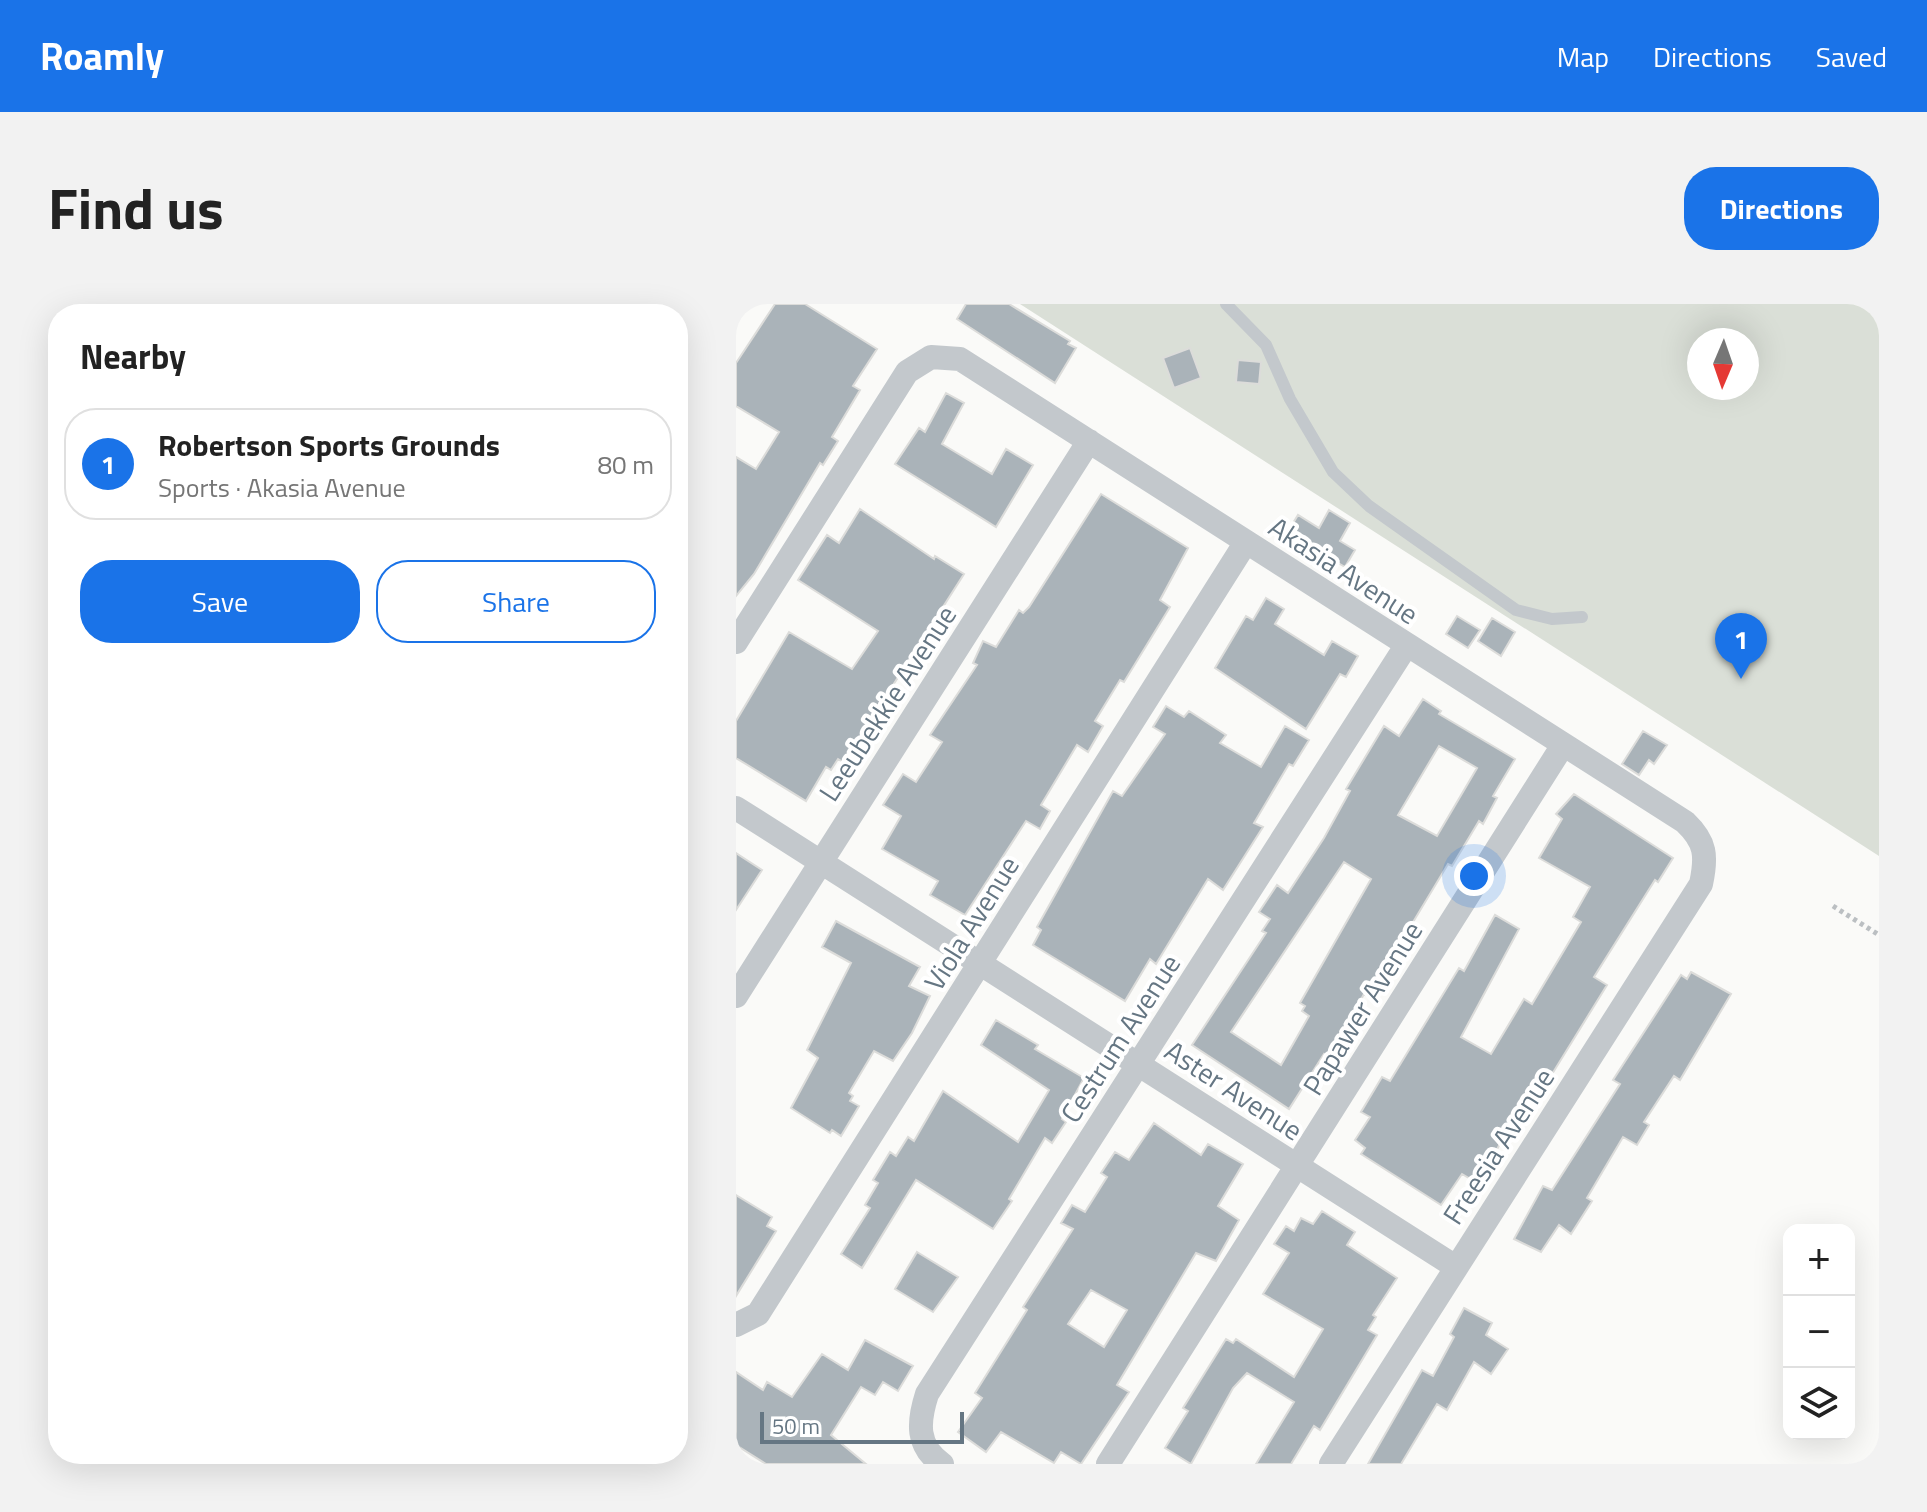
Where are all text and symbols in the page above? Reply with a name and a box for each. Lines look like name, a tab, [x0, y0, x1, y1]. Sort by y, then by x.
text: Roamly	[40, 27, 164, 85]
text: Map	[1557, 35, 1609, 78]
text: Directions	[1653, 35, 1772, 78]
text: Saved	[1816, 35, 1887, 78]
text: Find us	[48, 166, 224, 251]
button: Directions	[1684, 167, 1879, 250]
north arrow	[1687, 328, 1759, 400]
text: Nearby	[80, 330, 186, 382]
text: Robertson Sports Grounds	[158, 422, 500, 468]
text: 1	[101, 445, 115, 484]
text: 80 m	[597, 445, 654, 484]
text: Sports · Akasia Avenue	[158, 468, 406, 507]
street label: Akasia Avenue	[1261, 505, 1427, 635]
button: Save	[80, 560, 360, 643]
button: Share	[376, 560, 656, 643]
street label: Leeubekkie Avenue	[807, 596, 967, 810]
pin: 1	[1715, 613, 1767, 679]
street label: Viola Avenue	[913, 847, 1029, 999]
your location	[1454, 856, 1494, 896]
street label: Papawer Avenue	[1291, 913, 1433, 1103]
street label: Cestrum Avenue	[1049, 945, 1191, 1131]
street label: Aster Avenue	[1156, 1029, 1312, 1151]
street label: Freesia Avenue	[1431, 1059, 1565, 1233]
map controls	[1783, 1224, 1855, 1440]
button: +	[1783, 1224, 1855, 1296]
button: −	[1783, 1296, 1855, 1368]
button: layers	[1783, 1368, 1855, 1440]
scale bar	[760, 1408, 964, 1444]
text: 50 m	[772, 1409, 820, 1443]

